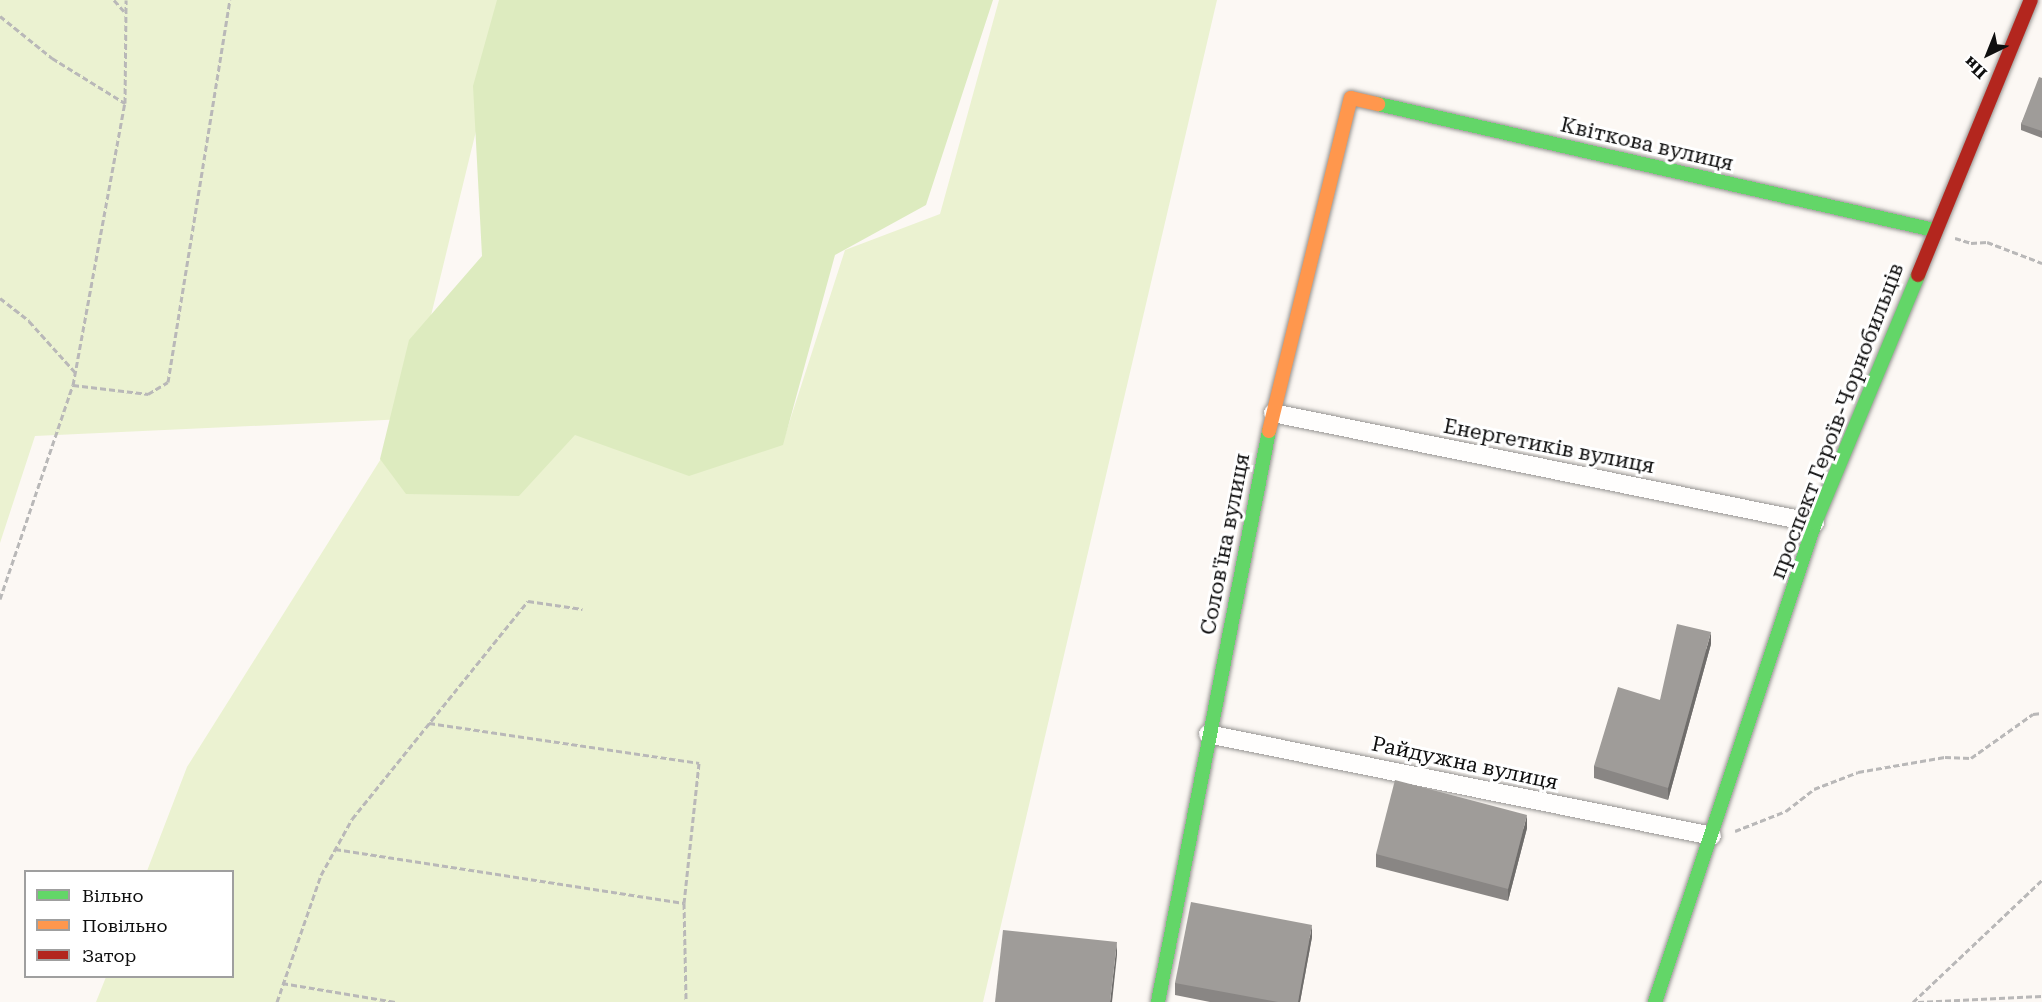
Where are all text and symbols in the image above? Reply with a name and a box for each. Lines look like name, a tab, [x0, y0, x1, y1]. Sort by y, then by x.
north arrow	[1958, 24, 2018, 84]
text: Пн	[1960, 52, 1991, 83]
street label: Квіткова вулиця	[1558, 112, 1736, 176]
street label: проспект Героїв-Чорнобильців	[1765, 259, 1909, 583]
street label: Енергетиків вулиця	[1441, 413, 1657, 479]
street label: Солов'їна вулиця	[1195, 451, 1255, 637]
street label: Райдужна вулиця	[1369, 731, 1561, 795]
legend	[24, 870, 234, 978]
text: Вільно	[82, 885, 144, 906]
text: Повільно	[82, 915, 168, 936]
text: Затор	[82, 945, 136, 966]

